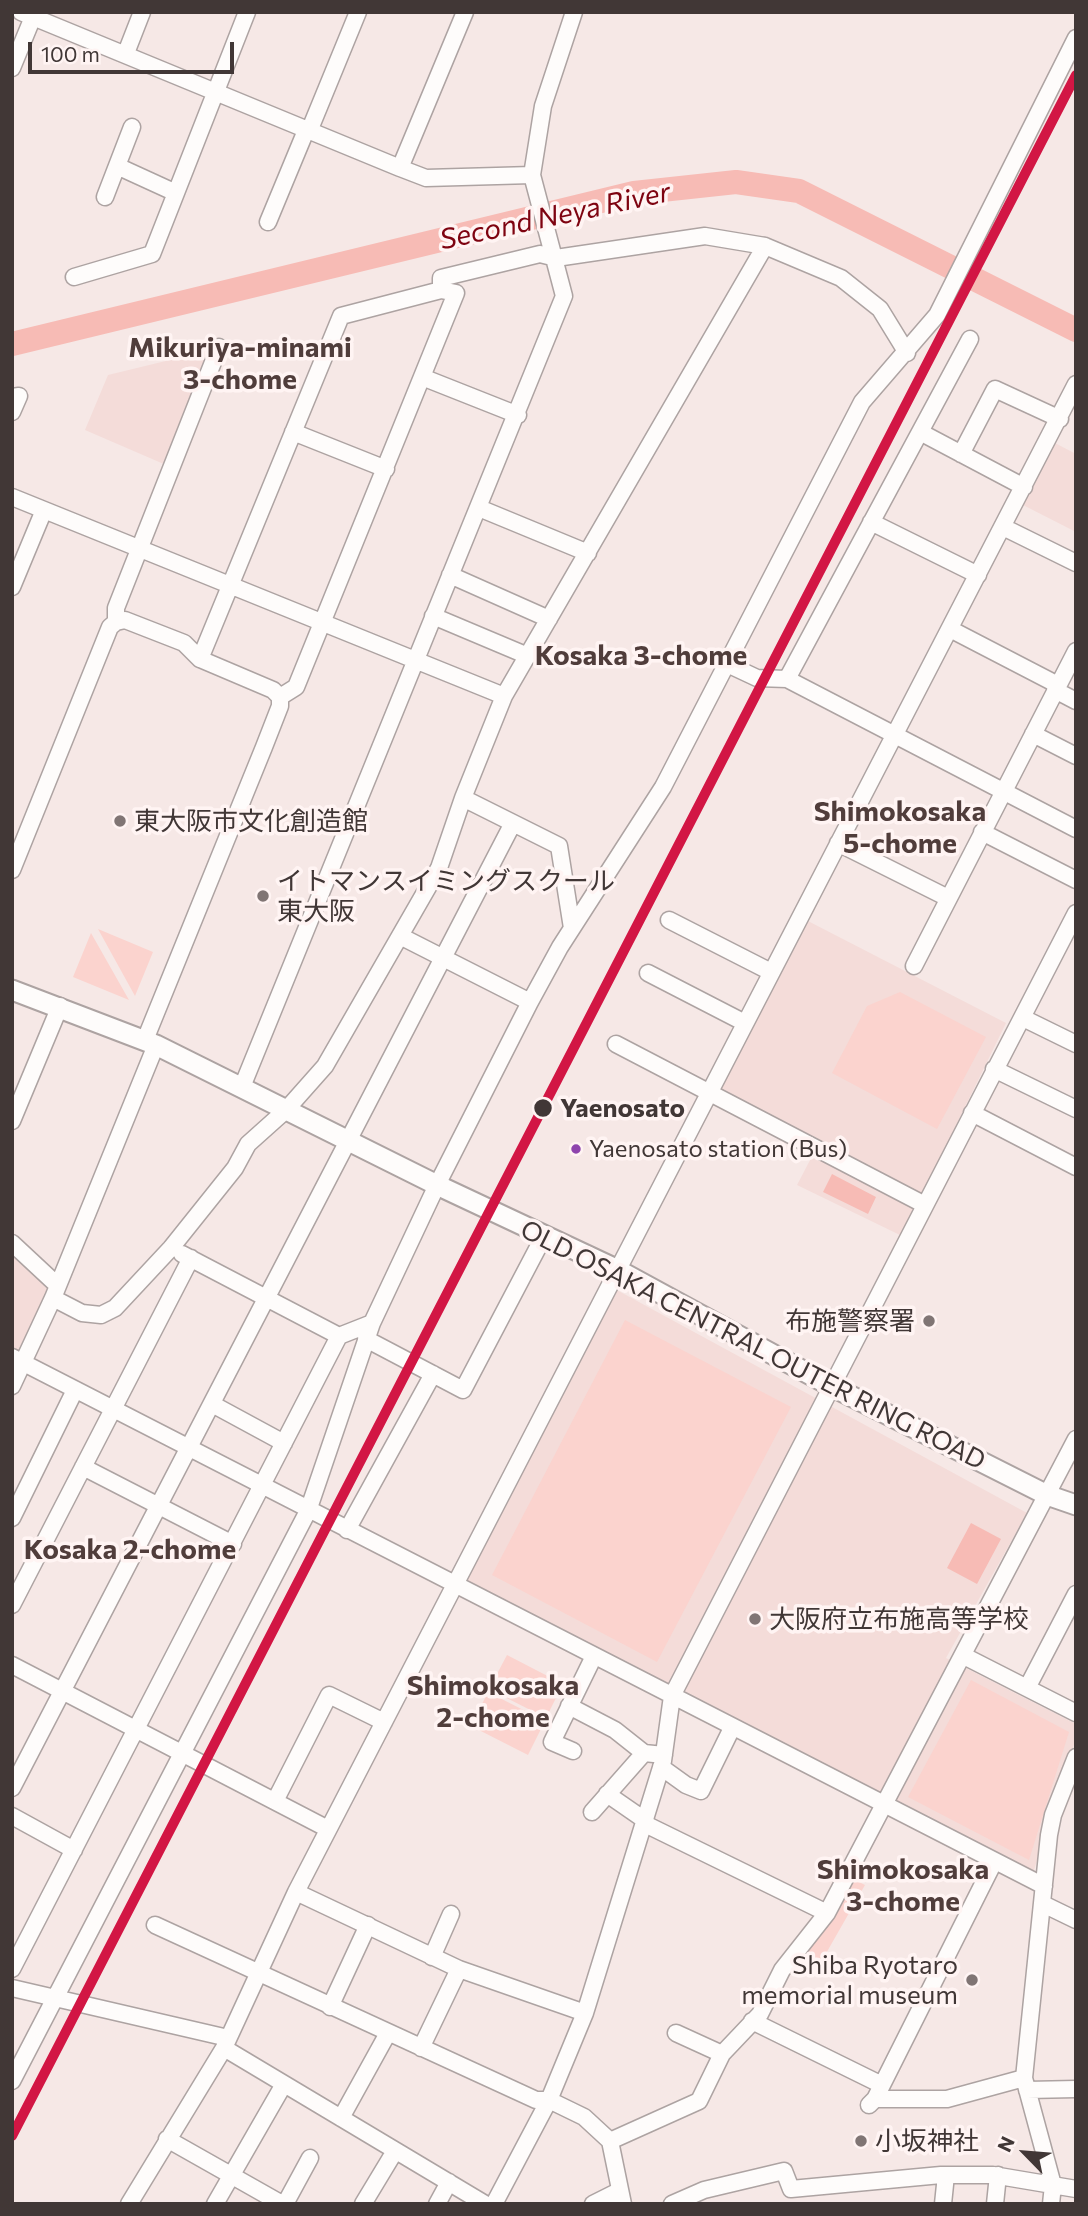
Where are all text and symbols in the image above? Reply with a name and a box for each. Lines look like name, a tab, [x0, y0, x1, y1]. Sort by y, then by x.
scale bar	[32, 28, 238, 72]
text: 100 m	[41, 41, 100, 66]
water label: Second Neya River	[437, 175, 673, 257]
district label: Mikuriya-minami 3-chome	[128, 331, 352, 397]
district label: Kosaka 3-chome	[535, 639, 747, 673]
district label: Shimokosaka 5-chome	[814, 795, 986, 861]
place label: 東大阪市文化創造館	[134, 805, 368, 837]
marker: 東大阪市文化創造館	[112, 813, 128, 829]
place label: イトマンスイミングスクール 東大阪	[277, 865, 615, 926]
marker: イトマンスイミングスクール 東大阪	[255, 888, 271, 904]
place label: Yaenosato	[560, 1092, 685, 1124]
marker: Yaenosato	[532, 1097, 554, 1119]
place label: Yaenosato station (Bus)	[589, 1135, 847, 1163]
marker: Yaenosato station (Bus)	[569, 1142, 583, 1156]
street label: OLD OSAKA CENTRAL OUTER RING ROAD	[515, 1214, 991, 1476]
place label: 布施警察署	[785, 1305, 915, 1337]
marker: 布施警察署	[921, 1313, 937, 1329]
district label: Kosaka 2-chome	[24, 1533, 236, 1567]
place label: 大阪府立布施高等学校	[769, 1603, 1029, 1635]
marker: 大阪府立布施高等学校	[747, 1611, 763, 1627]
district label: Shimokosaka 2-chome	[407, 1669, 579, 1735]
district label: Shimokosaka 3-chome	[817, 1853, 989, 1919]
place label: Shiba Ryotaro memorial museum	[741, 1949, 958, 2010]
marker: Shiba Ryotaro memorial museum	[964, 1972, 980, 1988]
north arrow	[990, 2118, 1060, 2188]
place label: 小坂神社	[875, 2125, 979, 2157]
marker: 小坂神社	[853, 2133, 869, 2149]
text: N	[992, 2133, 1019, 2155]

